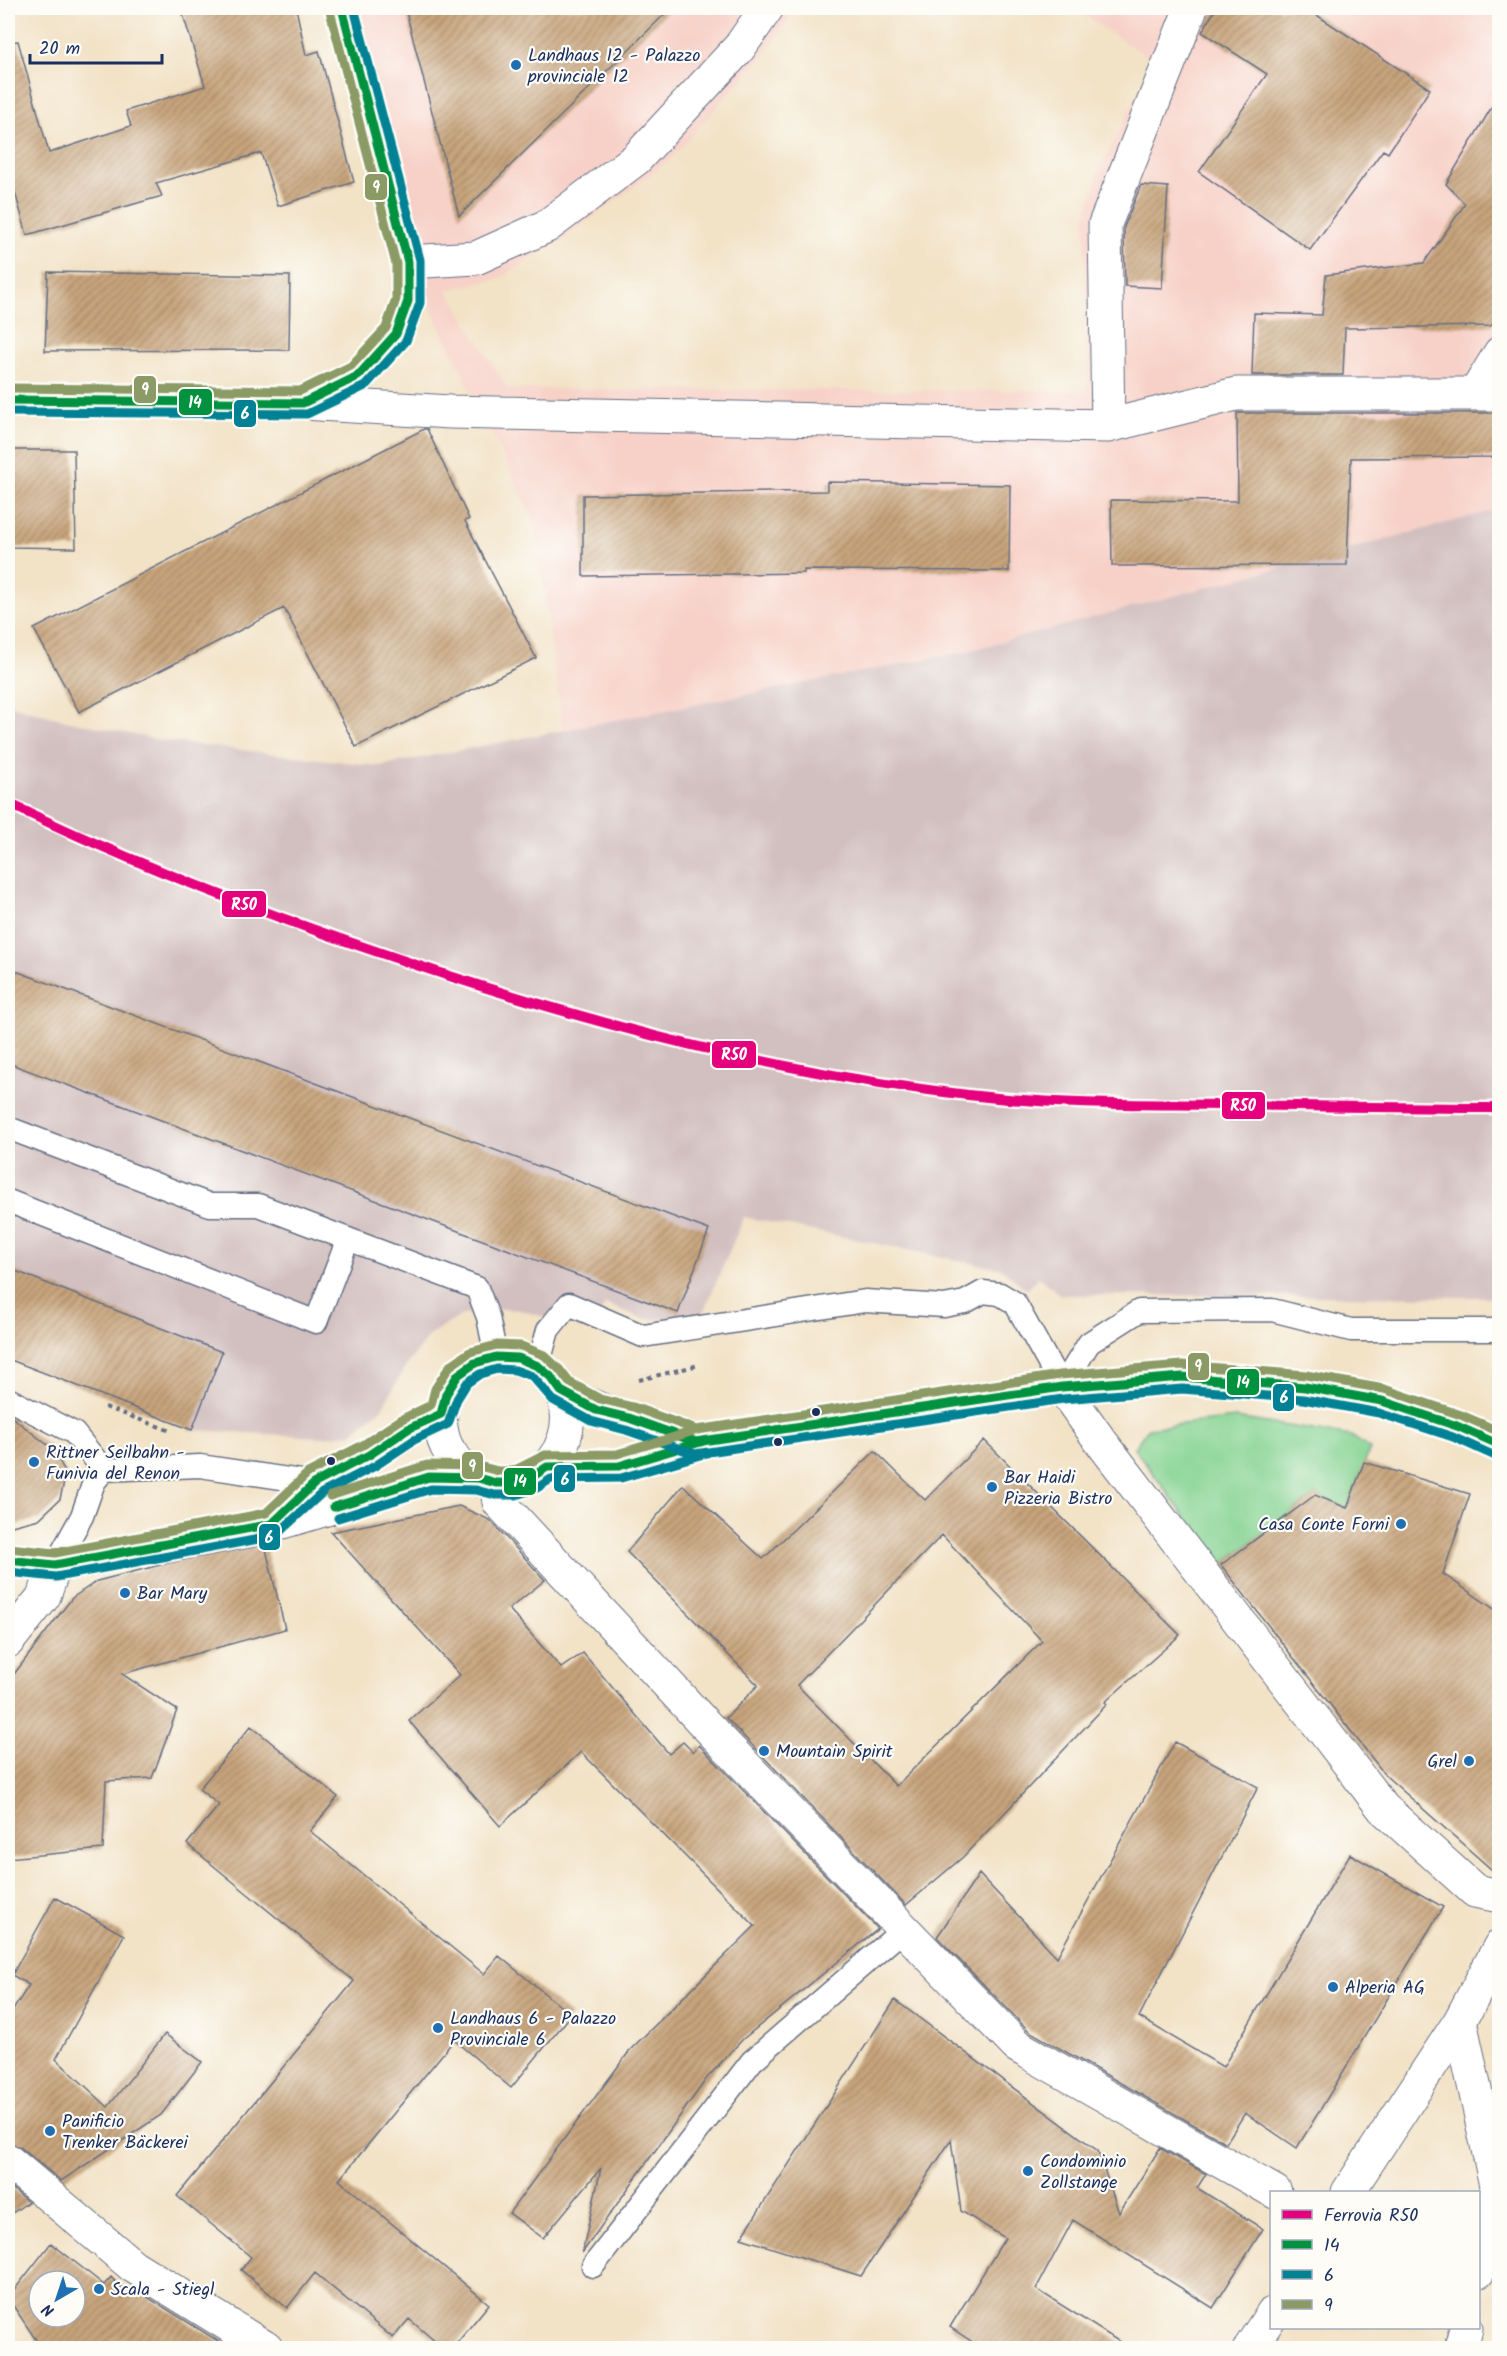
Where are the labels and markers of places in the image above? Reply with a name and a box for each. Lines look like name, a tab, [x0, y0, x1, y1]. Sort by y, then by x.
place label: Landhaus 12 - Palazzo provinciale 12	[527, 42, 700, 92]
marker: Landhaus 12 - Palazzo provinciale 12	[509, 58, 523, 72]
unlabelled marker	[810, 1406, 822, 1418]
unlabelled marker	[772, 1436, 784, 1448]
place label: Rittner Seilbahn - Funivia del Renon	[46, 1439, 185, 1489]
marker: Rittner Seilbahn - Funivia del Renon	[27, 1455, 41, 1469]
unlabelled marker	[325, 1455, 337, 1467]
place label: Bar Haidi Pizzeria Bistro	[1004, 1464, 1112, 1514]
marker: Bar Haidi Pizzeria Bistro	[985, 1480, 999, 1494]
place label: Casa Conte Forni	[1258, 1511, 1390, 1540]
marker: Casa Conte Forni	[1394, 1517, 1408, 1531]
place label: Bar Mary	[137, 1580, 208, 1609]
marker: Bar Mary	[118, 1586, 132, 1600]
place label: Mountain Spirit	[776, 1738, 894, 1767]
marker: Mountain Spirit	[757, 1744, 771, 1758]
place label: Grel	[1428, 1748, 1458, 1777]
marker: Grel	[1462, 1754, 1476, 1768]
place label: Alperia AG	[1345, 1974, 1425, 2003]
marker: Alperia AG	[1326, 1980, 1340, 1994]
place label: Landhaus 6 - Palazzo Provinciale 6	[450, 2005, 616, 2055]
marker: Landhaus 6 - Palazzo Provinciale 6	[431, 2021, 445, 2035]
place label: Panificio Trenker Bäckerei	[62, 2108, 189, 2158]
marker: Panificio Trenker Bäckerei	[43, 2124, 57, 2138]
place label: Condominio Zollstange	[1040, 2148, 1126, 2198]
marker: Condominio Zollstange	[1021, 2164, 1035, 2178]
place label: Scala - Stiegl	[111, 2276, 215, 2305]
marker: Scala - Stiegl	[92, 2282, 106, 2296]

